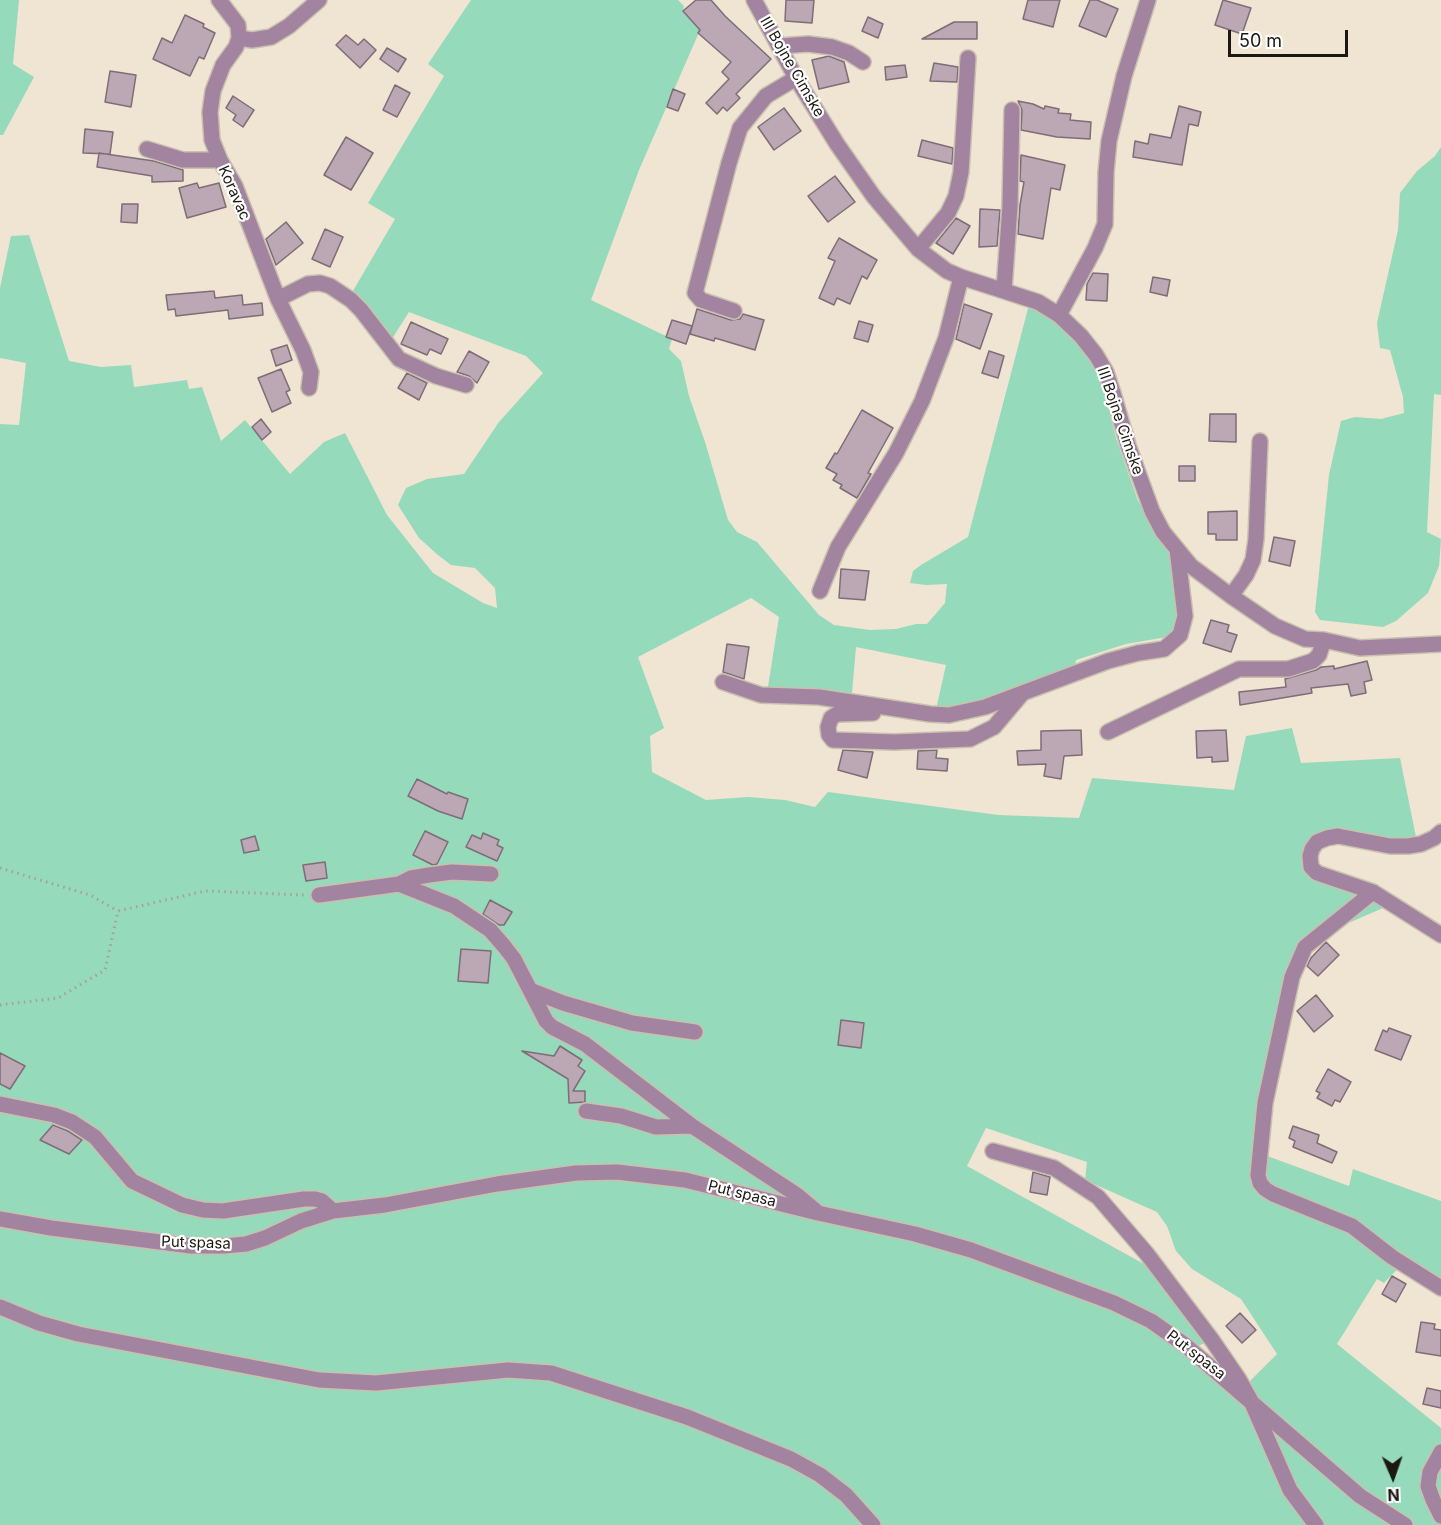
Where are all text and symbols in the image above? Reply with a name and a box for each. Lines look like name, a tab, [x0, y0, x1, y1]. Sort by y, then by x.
street label: III Bojne Cimske	[756, 14, 828, 120]
scale bar	[1231, 18, 1351, 56]
text: 50 m	[1239, 30, 1282, 51]
street label: Koravac	[214, 163, 254, 223]
street label: III Bojne Cimske	[1093, 365, 1147, 477]
street label: Put spasa	[706, 1177, 778, 1211]
street label: Put spasa	[161, 1233, 231, 1253]
street label: Put spasa	[1163, 1326, 1229, 1384]
north arrow	[1363, 1447, 1423, 1507]
text: N	[1387, 1485, 1400, 1505]

